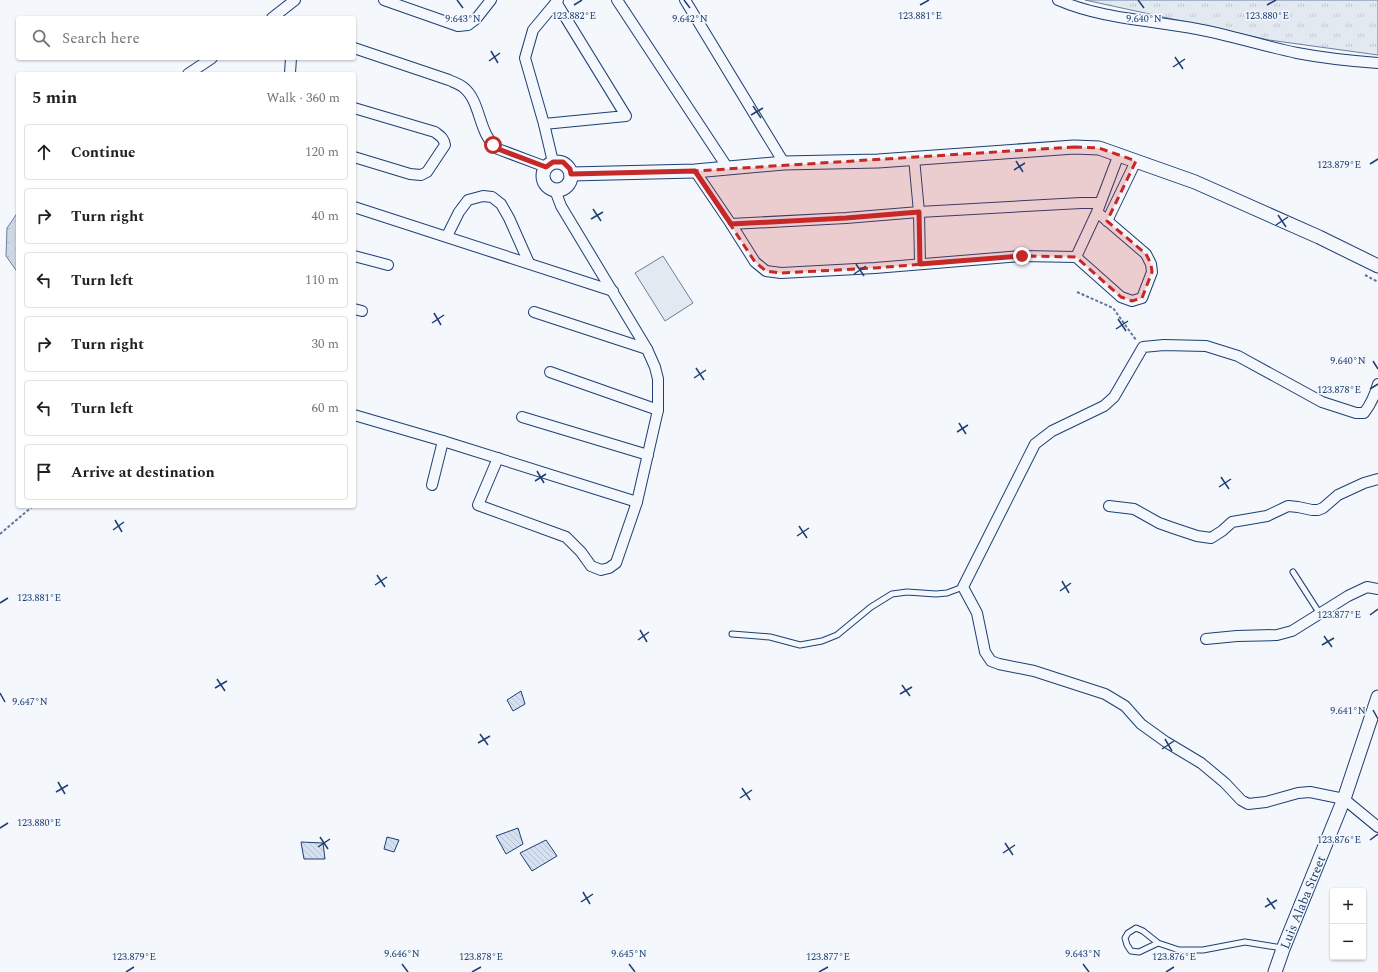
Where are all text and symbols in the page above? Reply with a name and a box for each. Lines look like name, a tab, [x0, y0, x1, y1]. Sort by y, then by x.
text: 123.882°E	[552, 8, 596, 24]
text: 123.881°E	[898, 8, 942, 24]
text: 123.880°E	[1245, 8, 1289, 24]
text: 9.643°N	[445, 11, 481, 27]
text: 9.642°N	[672, 11, 708, 27]
text: 9.640°N	[1126, 11, 1162, 27]
search box	[16, 16, 356, 60]
icon: search	[30, 27, 52, 49]
text: Search here	[62, 27, 140, 50]
text: 5 min	[32, 85, 77, 111]
text: Walk · 360 m	[266, 88, 340, 108]
route start	[484, 136, 502, 154]
icon: ahead	[33, 141, 55, 163]
text: Continue	[71, 141, 136, 164]
text: 120 m	[305, 142, 339, 162]
text: 123.879°E	[1317, 157, 1361, 173]
icon: right	[33, 205, 55, 227]
text: Turn right	[71, 205, 144, 228]
text: 40 m	[312, 206, 339, 226]
route end	[1013, 247, 1031, 265]
icon: left	[33, 269, 55, 291]
text: Turn left	[71, 269, 133, 292]
text: 110 m	[305, 270, 339, 290]
icon: right	[33, 333, 55, 355]
text: Turn right	[71, 333, 144, 356]
text: 30 m	[312, 334, 339, 354]
text: 9.640°N	[1330, 353, 1366, 369]
text: 123.878°E	[1317, 382, 1361, 398]
icon: left	[33, 397, 55, 419]
text: Turn left	[71, 397, 133, 420]
text: 60 m	[312, 398, 339, 418]
icon: arrive	[33, 461, 55, 483]
text: Arrive at destination	[71, 461, 215, 484]
text: 123.881°E	[17, 590, 61, 606]
text: 123.877°E	[1317, 607, 1361, 623]
text: 9.647°N	[12, 694, 48, 710]
text: 9.641°N	[1330, 703, 1366, 719]
text: 123.880°E	[17, 815, 61, 831]
text: 123.876°E	[1317, 832, 1361, 848]
street label: Luis Alaba Street	[1275, 852, 1331, 952]
map controls	[1330, 888, 1366, 960]
button: +	[1330, 888, 1366, 924]
button: −	[1330, 924, 1366, 960]
text: 9.646°N	[384, 946, 420, 962]
text: 9.645°N	[611, 946, 647, 962]
text: 9.643°N	[1065, 946, 1101, 962]
text: 123.879°E	[112, 949, 156, 965]
text: 123.878°E	[459, 949, 503, 965]
text: 123.877°E	[806, 949, 850, 965]
text: 123.876°E	[1152, 949, 1196, 965]

